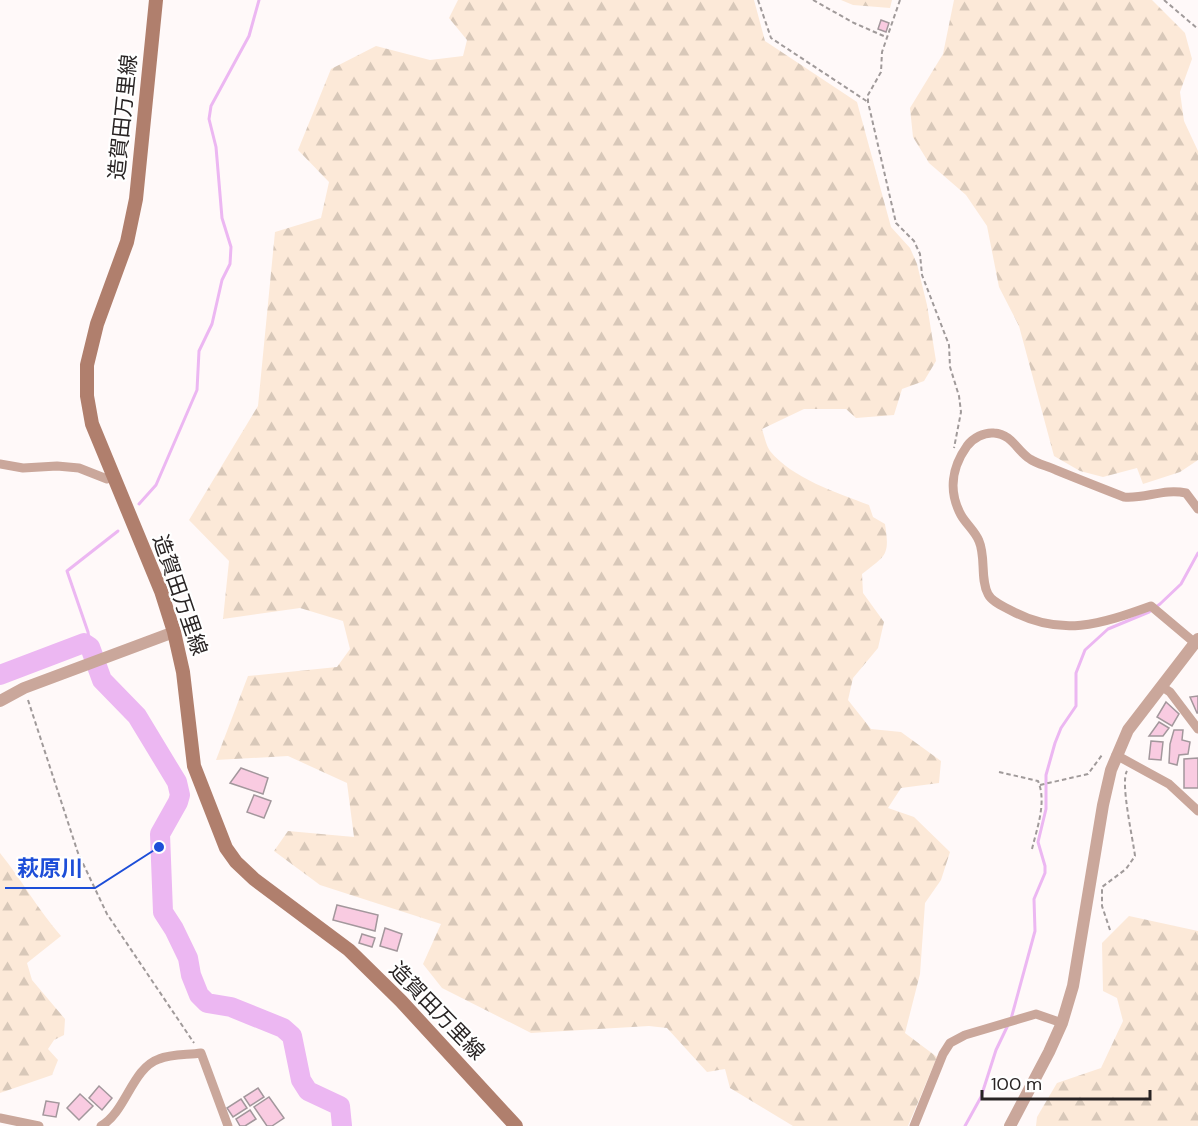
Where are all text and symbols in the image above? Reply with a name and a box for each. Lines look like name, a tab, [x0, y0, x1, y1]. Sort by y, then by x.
street label: 造賀田万里線	[102, 53, 144, 181]
street label: 造賀田万里線	[146, 531, 214, 659]
callout: 萩原川	[5, 848, 95, 888]
text: 萩原川	[17, 854, 83, 883]
street label: 造賀田万里線	[383, 956, 491, 1066]
scale bar	[982, 1063, 1150, 1101]
text: 100 m	[991, 1072, 1042, 1096]

